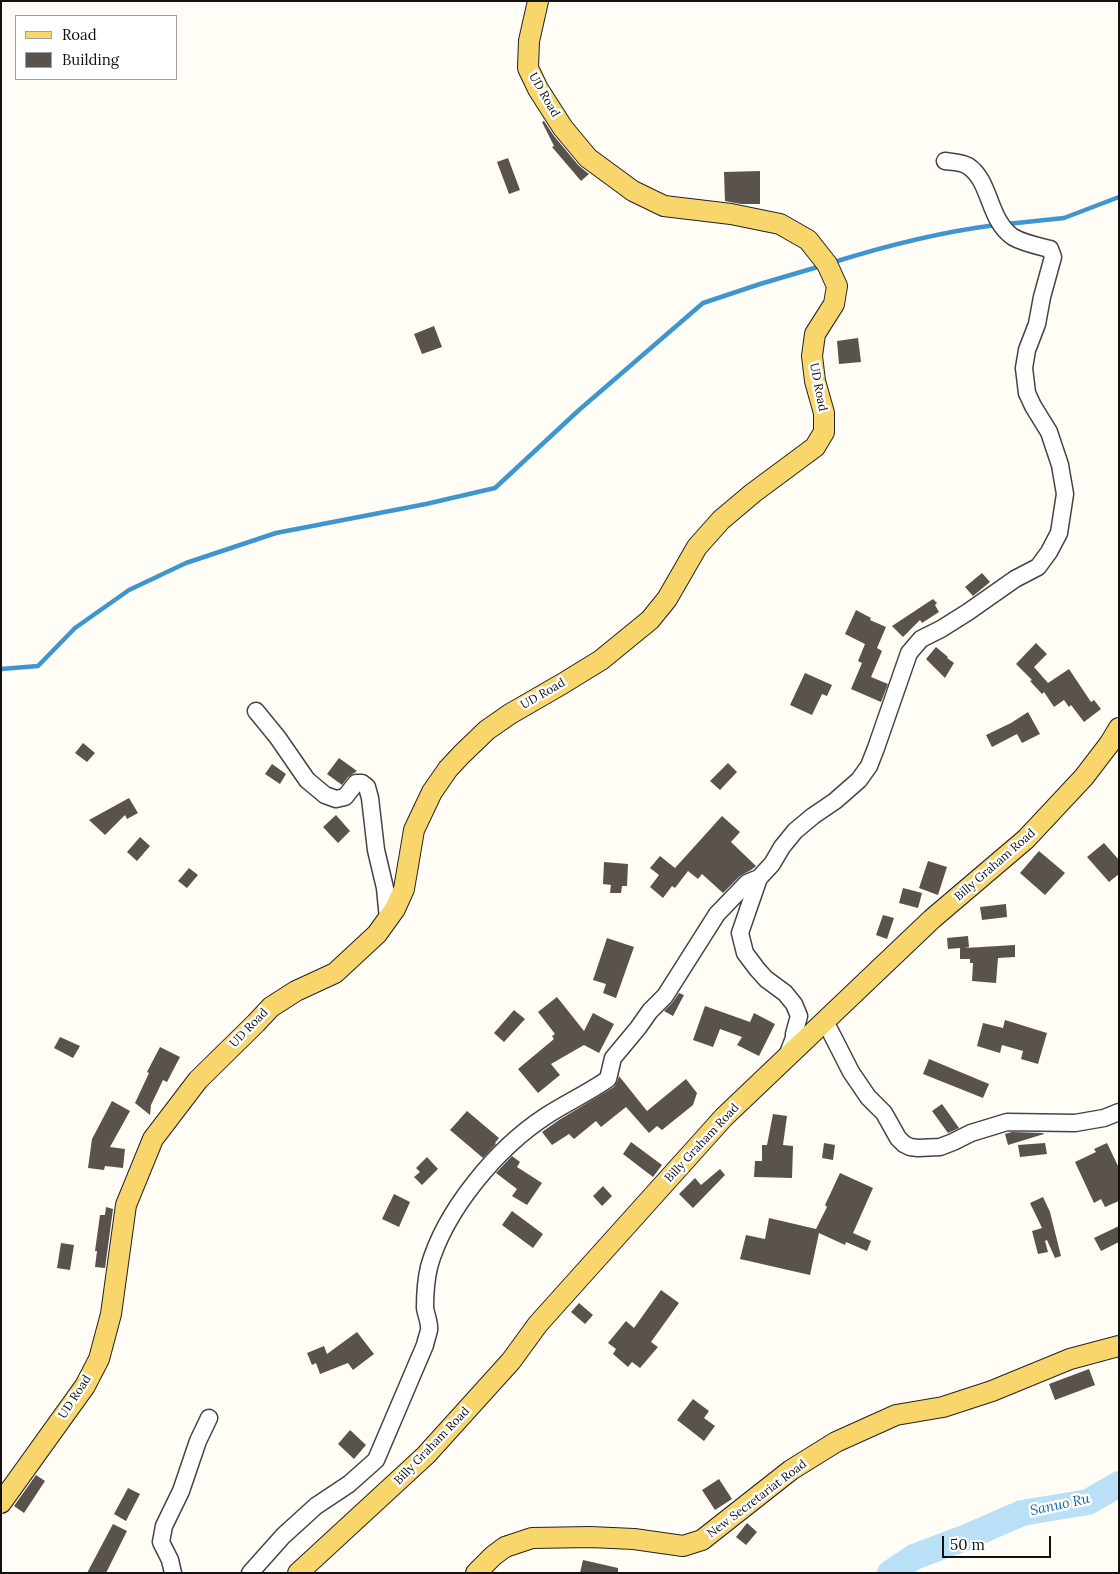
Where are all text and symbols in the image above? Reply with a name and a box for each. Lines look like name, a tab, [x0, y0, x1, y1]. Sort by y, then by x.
legend	[15, 15, 178, 80]
text: Road	[62, 25, 97, 44]
text: Building	[62, 50, 119, 69]
street label: UD Road	[526, 70, 562, 120]
street label: UD Road	[806, 362, 830, 412]
street label: UD Road	[518, 676, 568, 712]
street label: Billy Graham Road	[952, 826, 1038, 904]
street label: UD Road	[227, 1005, 271, 1051]
street label: Billy Graham Road	[662, 1101, 742, 1185]
street label: UD Road	[56, 1373, 94, 1421]
street label: Billy Graham Road	[391, 1404, 473, 1488]
street label: New Secretariat Road	[705, 1457, 809, 1541]
water label: Sanuo Ru	[1029, 1490, 1091, 1520]
scale bar	[945, 1526, 1054, 1558]
text: 50 m	[950, 1535, 985, 1554]

